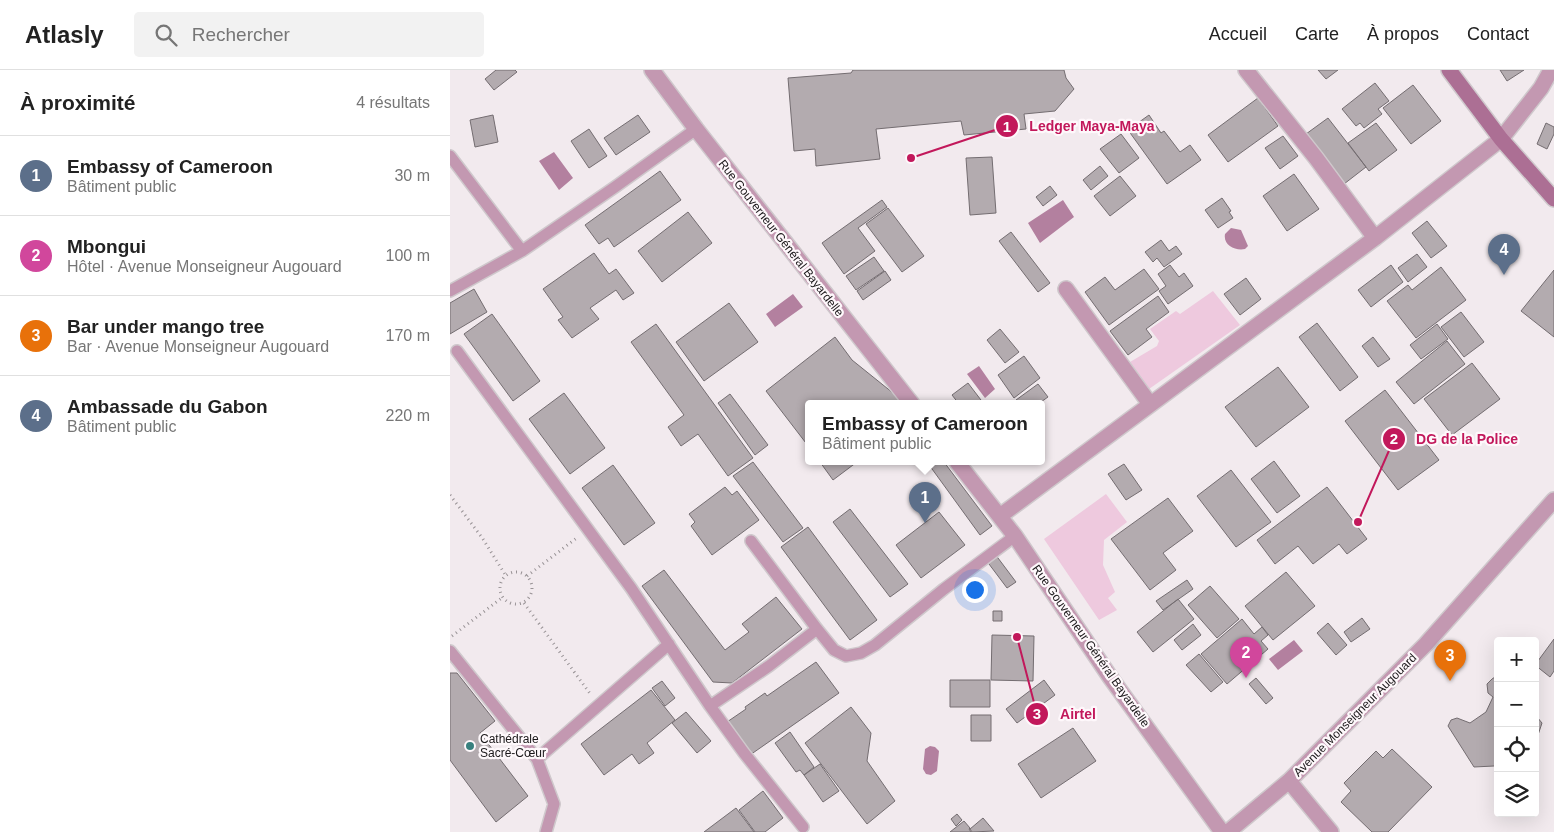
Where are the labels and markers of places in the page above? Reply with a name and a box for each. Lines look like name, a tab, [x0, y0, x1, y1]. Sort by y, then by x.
callout: Ledger Maya-Maya	[995, 112, 1165, 141]
pin: 4	[1488, 234, 1520, 275]
callout: DG de la Police	[1381, 424, 1528, 453]
pin: 1	[909, 482, 941, 523]
pin: 2	[1230, 637, 1262, 678]
pin: 3	[1434, 640, 1466, 681]
callout: Airtel	[1025, 699, 1106, 728]
place label: Cathédrale Sacré-Cœur	[480, 732, 546, 760]
marker: Cathédrale Sacré-Cœur	[464, 740, 476, 752]

